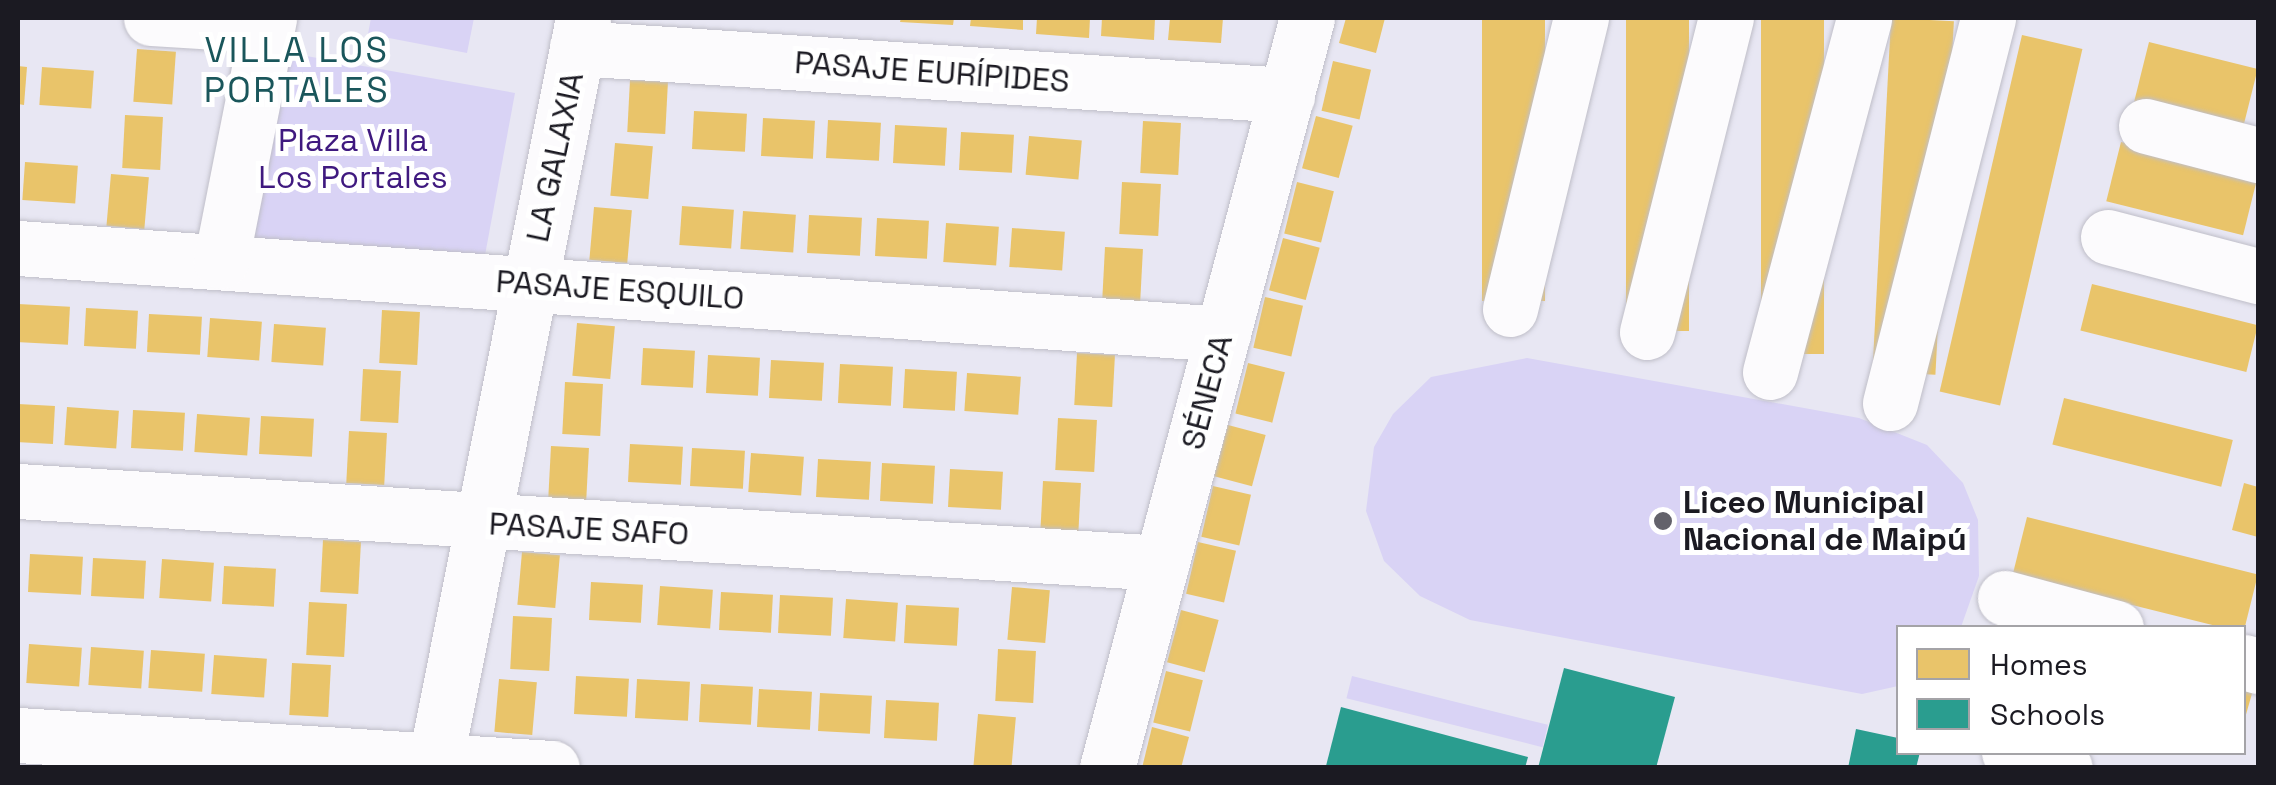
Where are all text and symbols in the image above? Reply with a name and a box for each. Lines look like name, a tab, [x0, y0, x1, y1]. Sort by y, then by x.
district label: VILLA LOS PORTALES	[204, 29, 390, 111]
street label: PASAJE EURÍPIDES	[793, 43, 1071, 101]
street label: LA GALAXIA	[518, 68, 592, 246]
park label: Plaza Villa Los Portales	[258, 122, 448, 197]
street label: PASAJE ESQUILO	[495, 262, 745, 318]
street label: SÉNECA	[1173, 330, 1241, 454]
place label: Liceo Municipal Nacional de Maipú	[1683, 484, 1967, 559]
street label: PASAJE SAFO	[488, 505, 690, 553]
marker: Liceo Municipal Nacional de Maipú	[1652, 510, 1674, 532]
legend	[1896, 625, 2246, 755]
text: Homes	[1990, 645, 2088, 684]
text: Schools	[1990, 695, 2105, 734]

